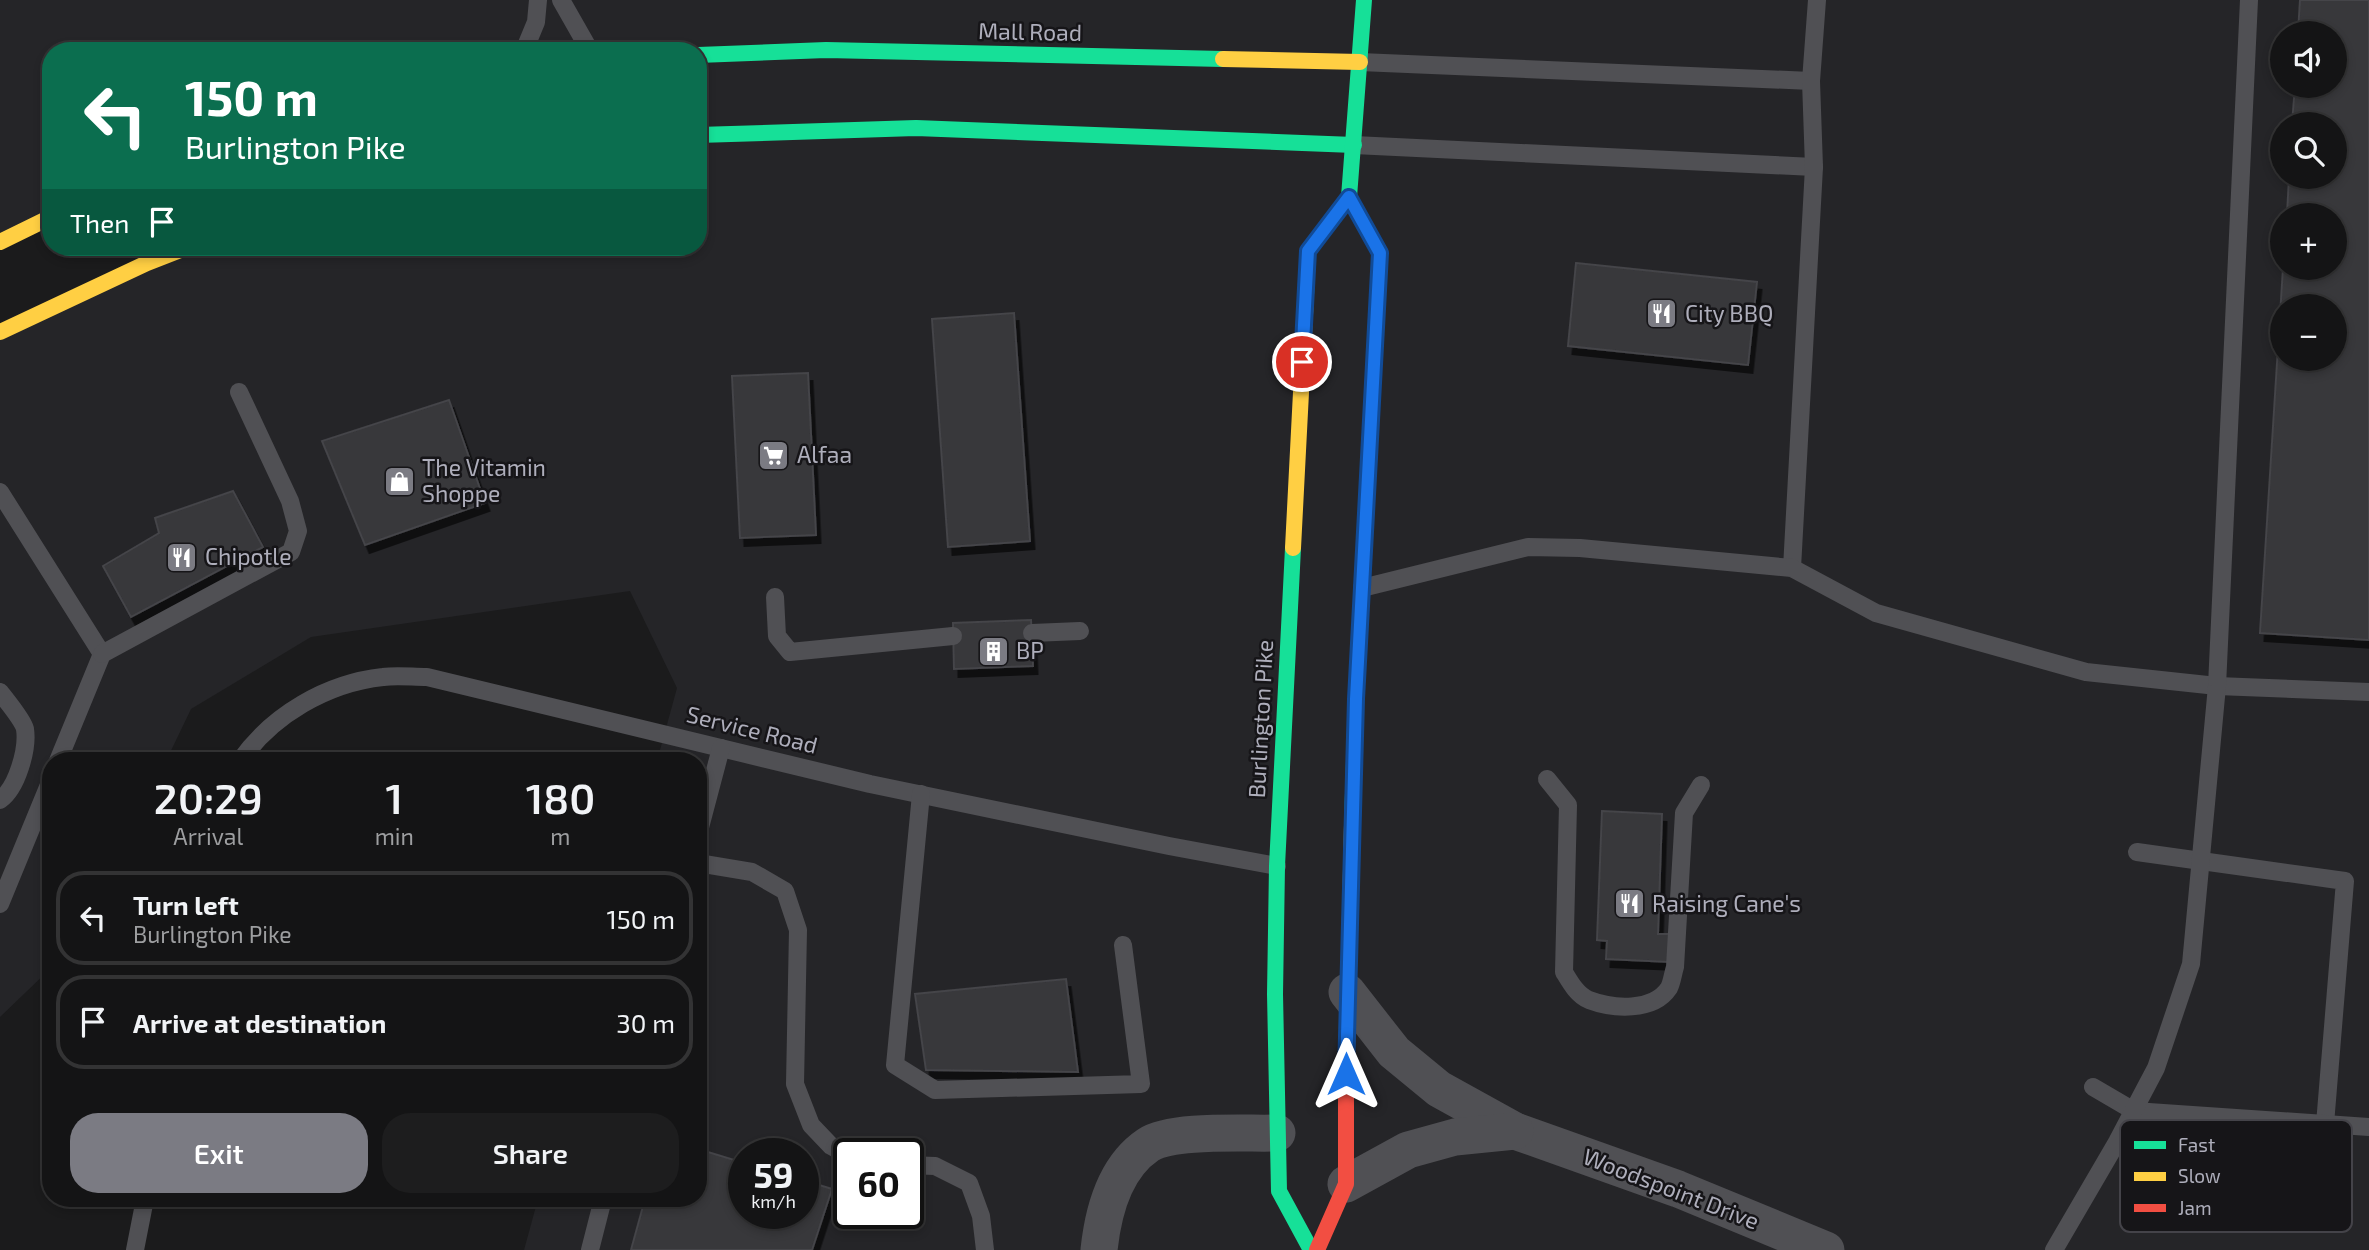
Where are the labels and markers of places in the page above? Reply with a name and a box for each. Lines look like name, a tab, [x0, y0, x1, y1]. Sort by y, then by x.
restaurant icon: City BBQ	[1645, 297, 1679, 331]
place label: City BBQ	[1685, 299, 1773, 327]
pin	[1272, 332, 1332, 392]
supermarket icon: Alfaa	[757, 438, 791, 472]
place label: Alfaa	[797, 440, 852, 468]
place label: The Vitamin Shoppe	[422, 453, 546, 507]
shop icon: The Vitamin Shoppe	[382, 464, 416, 498]
restaurant icon: Chipotle	[165, 540, 199, 574]
place label: Chipotle	[205, 542, 292, 570]
building icon: BP	[976, 634, 1010, 668]
place label: BP	[1016, 636, 1044, 664]
restaurant icon: Raising Cane's	[1612, 887, 1646, 921]
place label: Raising Cane's	[1652, 889, 1801, 917]

